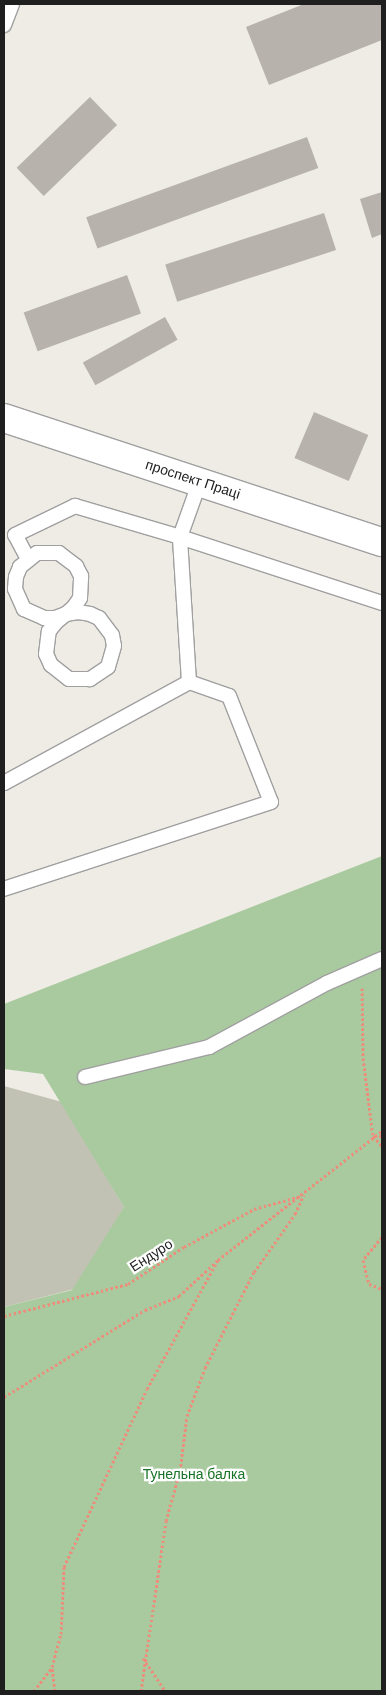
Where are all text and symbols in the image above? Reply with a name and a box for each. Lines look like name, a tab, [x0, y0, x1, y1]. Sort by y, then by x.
street label: проспект Праці	[143, 456, 243, 502]
street label: Ендуро	[126, 1235, 176, 1275]
park label: Тунельна балка	[143, 1466, 245, 1482]

